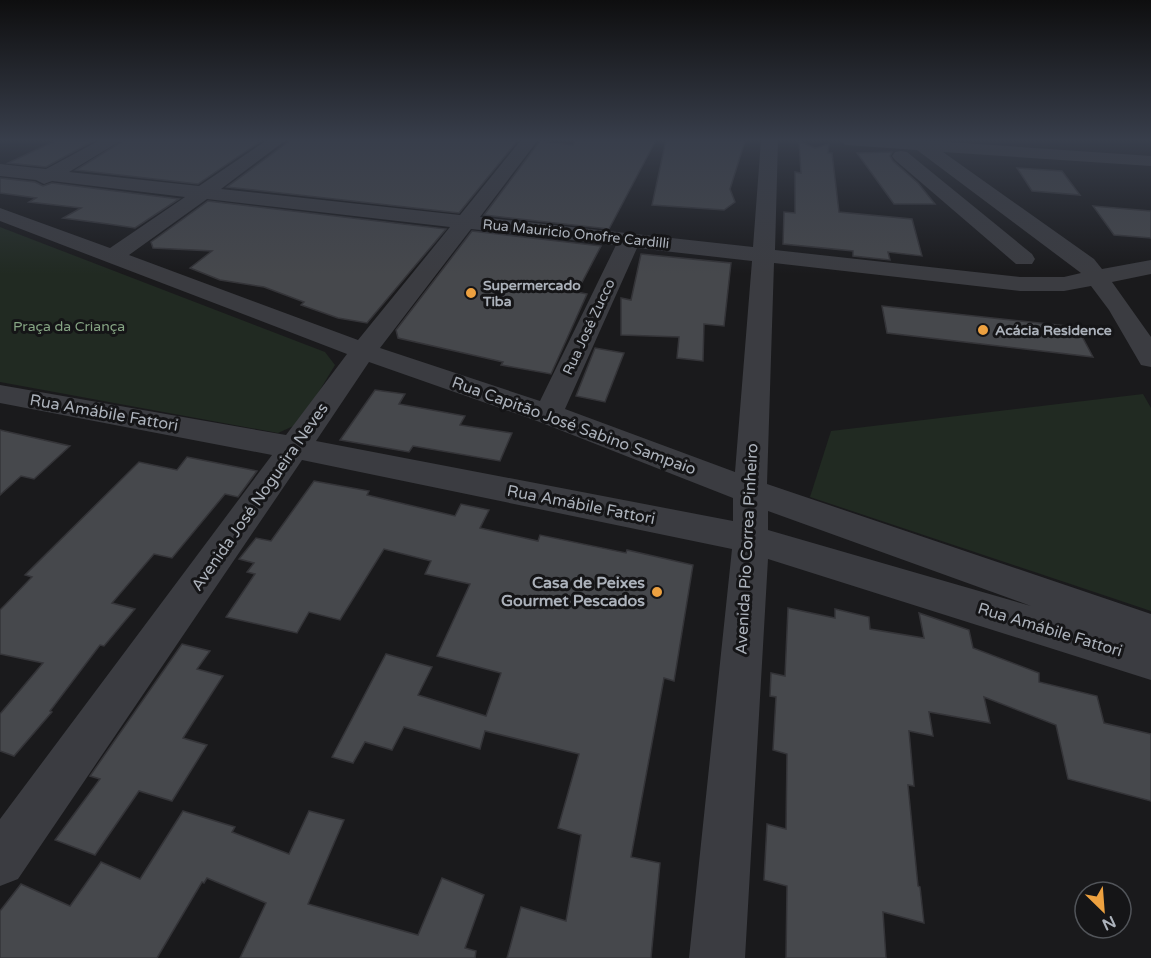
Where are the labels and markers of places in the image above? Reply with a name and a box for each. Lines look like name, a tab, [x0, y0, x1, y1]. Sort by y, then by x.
place label: Supermercado Tiba	[482, 277, 581, 310]
marker: Supermercado Tiba	[464, 286, 478, 300]
place label: Acácia Residence	[995, 322, 1112, 339]
marker: Acácia Residence	[976, 323, 990, 337]
place label: Casa de Peixes Gourmet Pescados	[501, 573, 645, 611]
marker: Casa de Peixes Gourmet Pescados	[650, 585, 664, 599]

